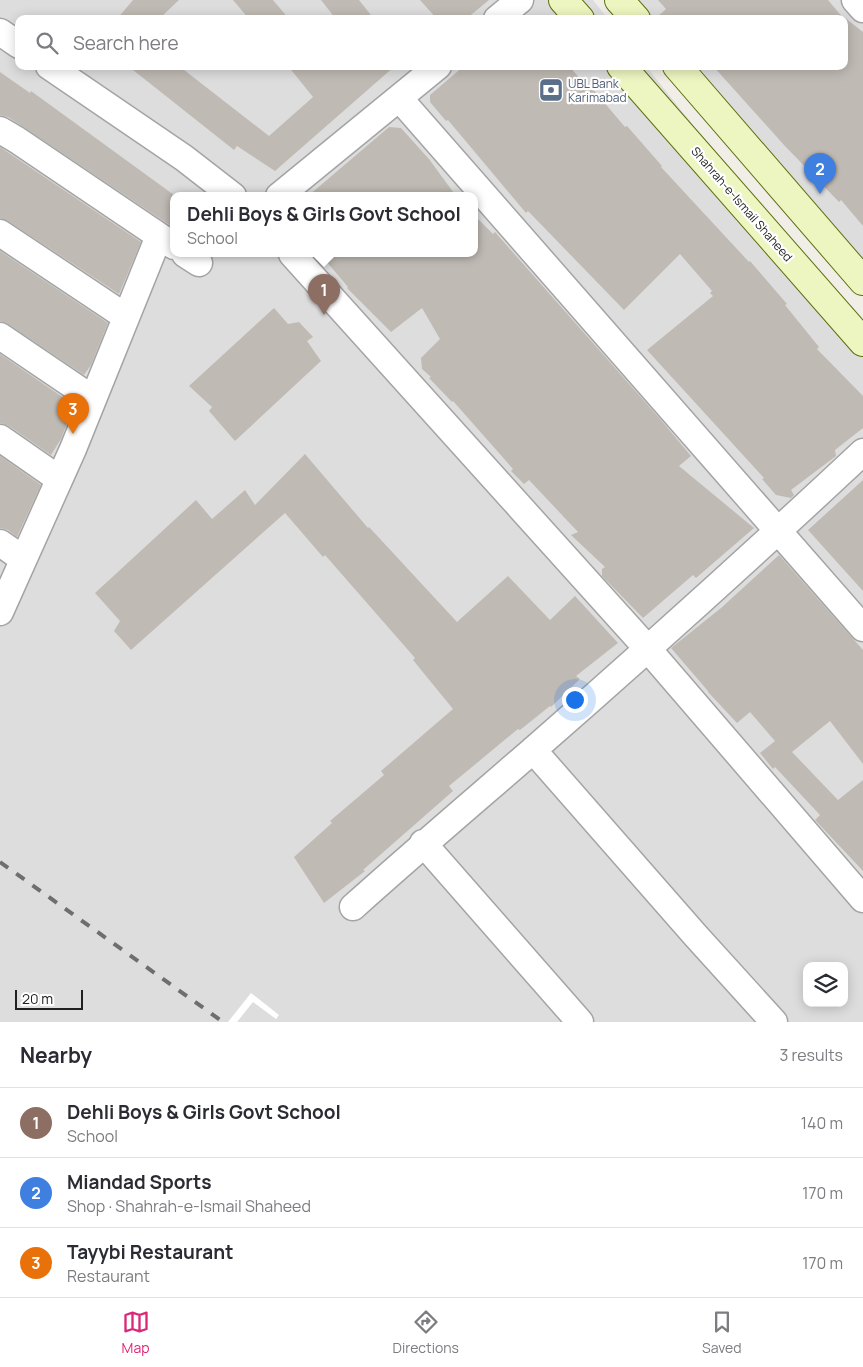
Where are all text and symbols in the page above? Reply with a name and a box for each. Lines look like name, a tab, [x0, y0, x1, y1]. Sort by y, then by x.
search box	[15, 15, 848, 70]
icon: search	[33, 29, 61, 57]
text: Search here	[73, 30, 179, 56]
place label: UBL Bank Karimabad	[568, 75, 627, 106]
bank icon: UBL Bank Karimabad	[538, 77, 564, 103]
street label: Shahrah-e-Ismail Shaheed	[687, 143, 797, 265]
pin: 2	[804, 153, 836, 194]
popup	[170, 192, 478, 257]
text: Dehli Boys & Girls Govt School	[187, 201, 461, 227]
text: School	[187, 227, 238, 249]
pin: 1	[308, 274, 340, 315]
pin: 3	[57, 393, 89, 434]
your location	[562, 687, 588, 713]
map controls	[803, 962, 848, 1007]
button: layers	[803, 962, 848, 1007]
scale bar	[15, 987, 82, 1010]
text: 20 m	[22, 989, 53, 1008]
text: Nearby	[20, 1041, 92, 1069]
text: 3 results	[780, 1044, 843, 1066]
text: Dehli Boys & Girls Govt School	[67, 1099, 341, 1125]
text: 1	[32, 1112, 40, 1134]
text: 140 m	[801, 1112, 843, 1134]
text: School	[67, 1125, 118, 1147]
text: Miandad Sports	[67, 1169, 211, 1195]
text: 2	[31, 1182, 41, 1204]
text: 170 m	[802, 1182, 843, 1204]
text: Shop · Shahrah-e-Ismail Shaheed	[67, 1195, 311, 1217]
text: Tayybi Restaurant	[67, 1239, 233, 1265]
text: 3	[31, 1252, 41, 1274]
text: 170 m	[802, 1252, 843, 1274]
text: Restaurant	[67, 1265, 150, 1287]
tab: Map	[122, 1308, 150, 1357]
tab: Directions	[393, 1308, 459, 1357]
tab: Saved	[702, 1308, 741, 1357]

